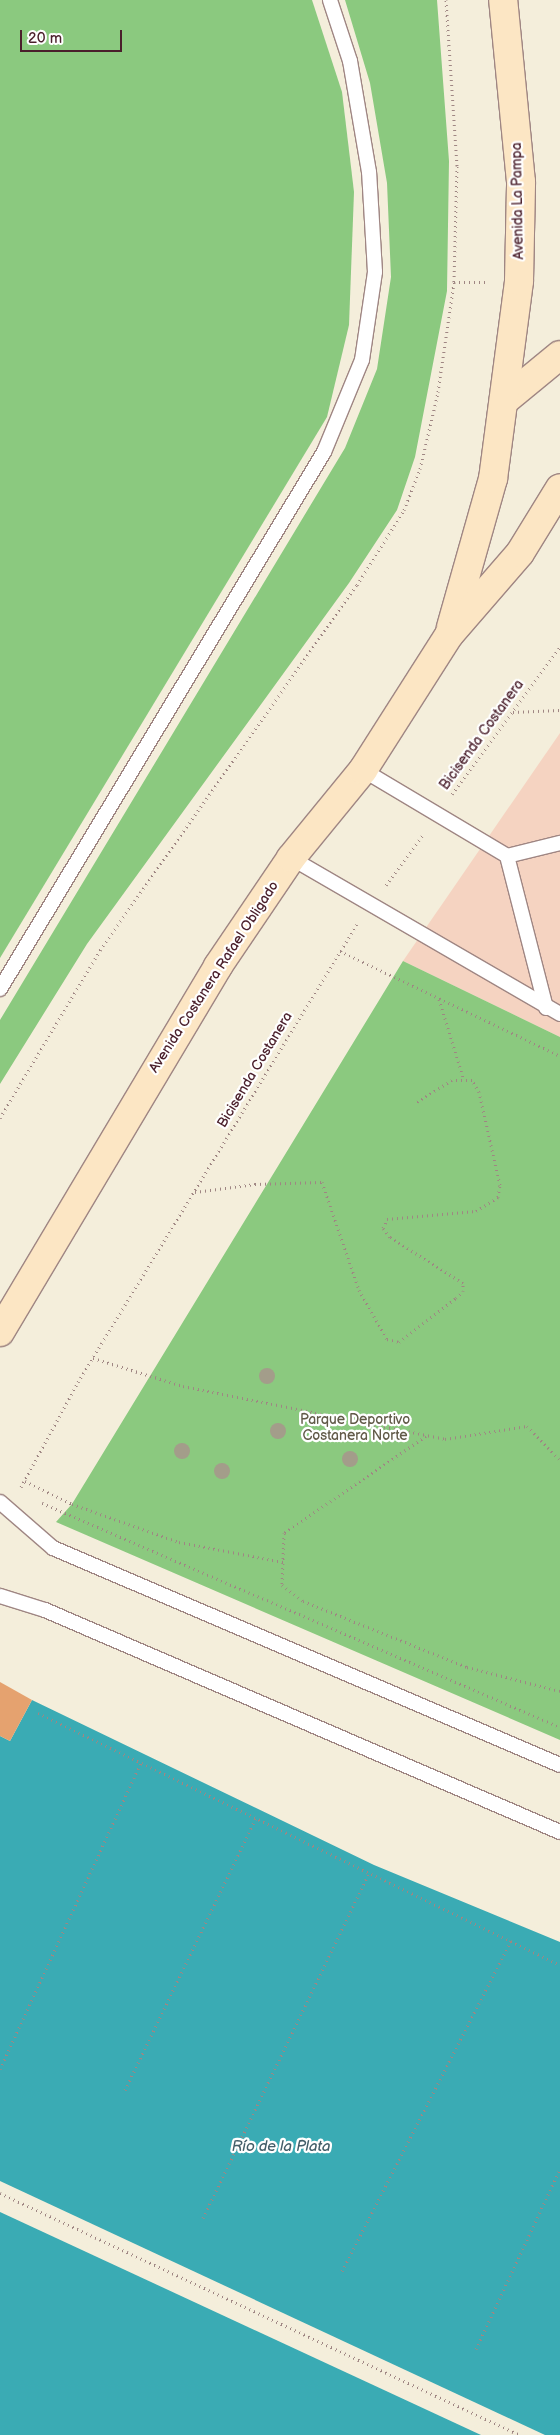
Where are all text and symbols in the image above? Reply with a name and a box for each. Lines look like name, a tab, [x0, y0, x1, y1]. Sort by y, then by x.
scale bar	[22, 20, 125, 52]
text: 20 m	[28, 29, 62, 48]
street label: Avenida La Pampa	[509, 142, 527, 260]
street label: Bicisenda Costanera	[436, 677, 528, 793]
street label: Avenida Costanera Rafael Obligado	[146, 878, 282, 1076]
street label: Bicisenda Costanera	[214, 1009, 296, 1131]
park label: Parque Deportivo Costanera Norte	[300, 1412, 410, 1444]
water label: Río de la Plata	[232, 2138, 330, 2156]

